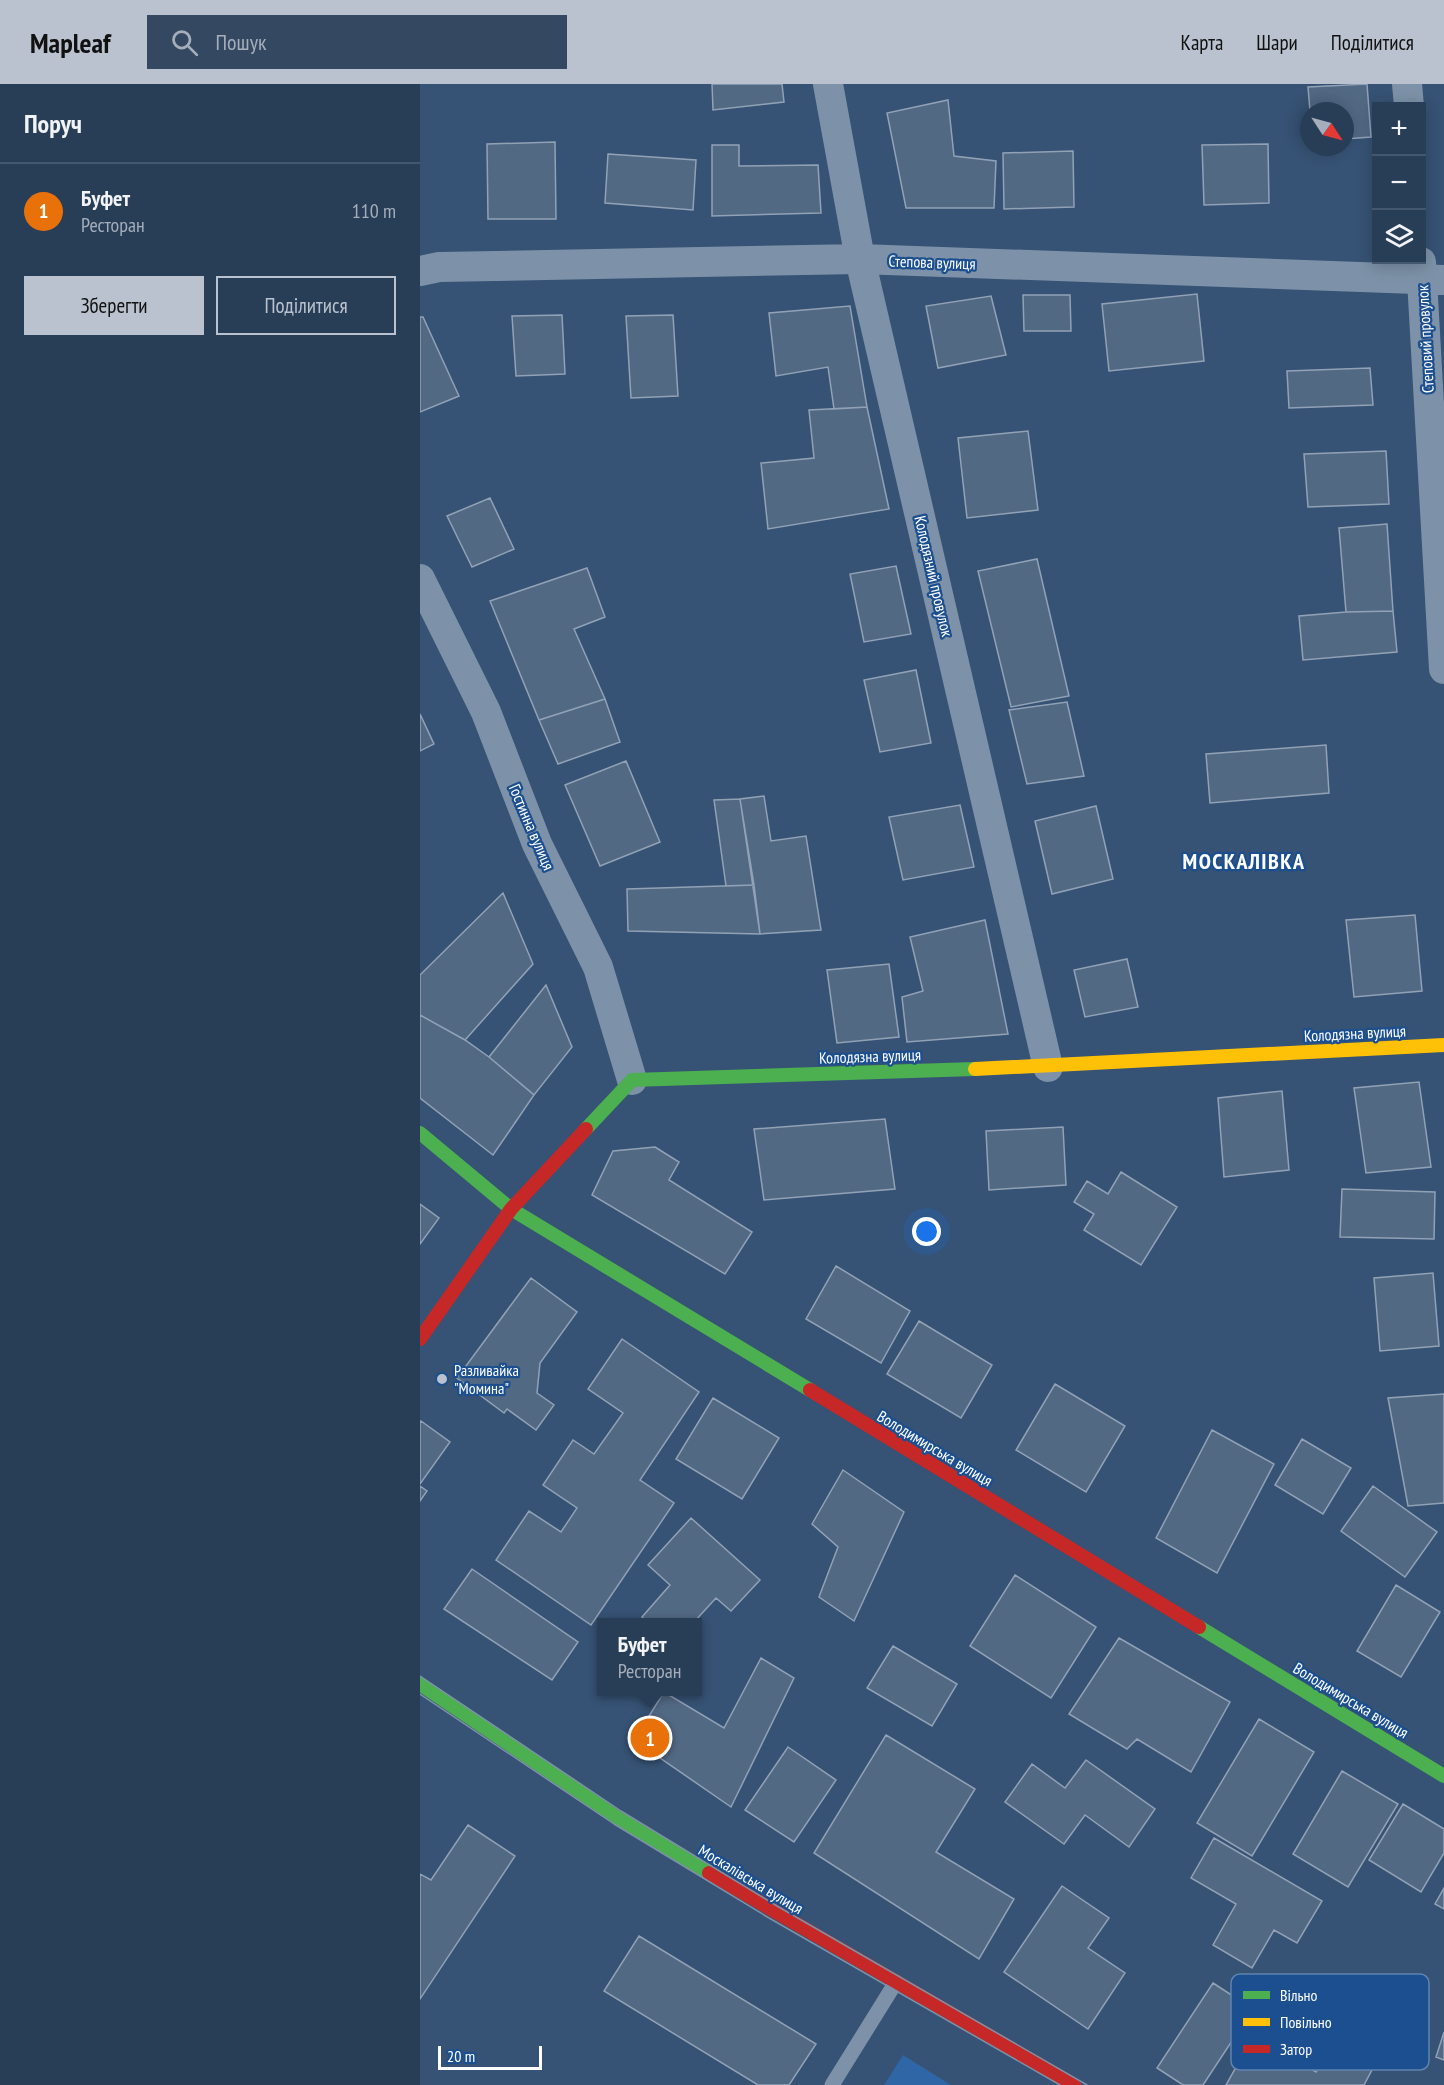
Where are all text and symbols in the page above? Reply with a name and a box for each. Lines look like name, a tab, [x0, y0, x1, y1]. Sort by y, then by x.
search box	[147, 15, 567, 69]
text: Mapleaf	[30, 24, 111, 61]
icon: search	[168, 26, 201, 59]
text: Пошук	[216, 28, 266, 56]
text: Карта	[1181, 29, 1223, 56]
text: Шари	[1256, 29, 1298, 56]
text: Поділитися	[1331, 29, 1414, 56]
north arrow	[1300, 102, 1354, 156]
map controls	[1372, 102, 1426, 264]
button: +	[1372, 102, 1426, 156]
text: Поруч	[24, 107, 82, 140]
button: −	[1372, 156, 1426, 210]
text: Буфет	[81, 184, 130, 212]
text: 1	[39, 198, 48, 224]
text: 110 m	[352, 198, 396, 224]
button: layers	[1372, 210, 1426, 264]
text: Ресторан	[81, 212, 145, 238]
street label: Степова вулиця	[888, 250, 976, 274]
button: Зберегти	[24, 276, 204, 335]
button: Поділитися	[216, 276, 396, 335]
street label: Степовий провулок	[1412, 284, 1438, 394]
street label: Колодязний провулок	[910, 514, 958, 639]
street label: Гостинна вулиця	[505, 781, 559, 873]
district label: МОСКАЛІВКА	[1183, 847, 1305, 875]
street label: Колодязна вулиця	[1303, 1020, 1407, 1046]
street label: Колодязна вулиця	[819, 1044, 921, 1068]
your location	[912, 1217, 941, 1246]
place label: Разливайка "Момина"	[454, 1360, 519, 1398]
marker: Разливайка "Момина"	[435, 1372, 449, 1386]
street label: Володимирська вулиця	[874, 1406, 996, 1490]
popup	[597, 1618, 702, 1696]
text: Буфет	[618, 1630, 667, 1658]
text: Ресторан	[618, 1658, 681, 1684]
street label: Володимирська вулиця	[1290, 1658, 1412, 1742]
pin: 1	[630, 1716, 670, 1760]
street label: Москалівська вулиця	[695, 1840, 807, 1918]
legend	[1231, 1974, 1429, 2070]
text: Вільно	[1280, 1985, 1317, 2005]
text: Повільно	[1280, 2012, 1332, 2032]
text: Затор	[1280, 2039, 1312, 2059]
scale bar	[438, 2043, 542, 2070]
text: 20 m	[447, 2046, 475, 2066]

